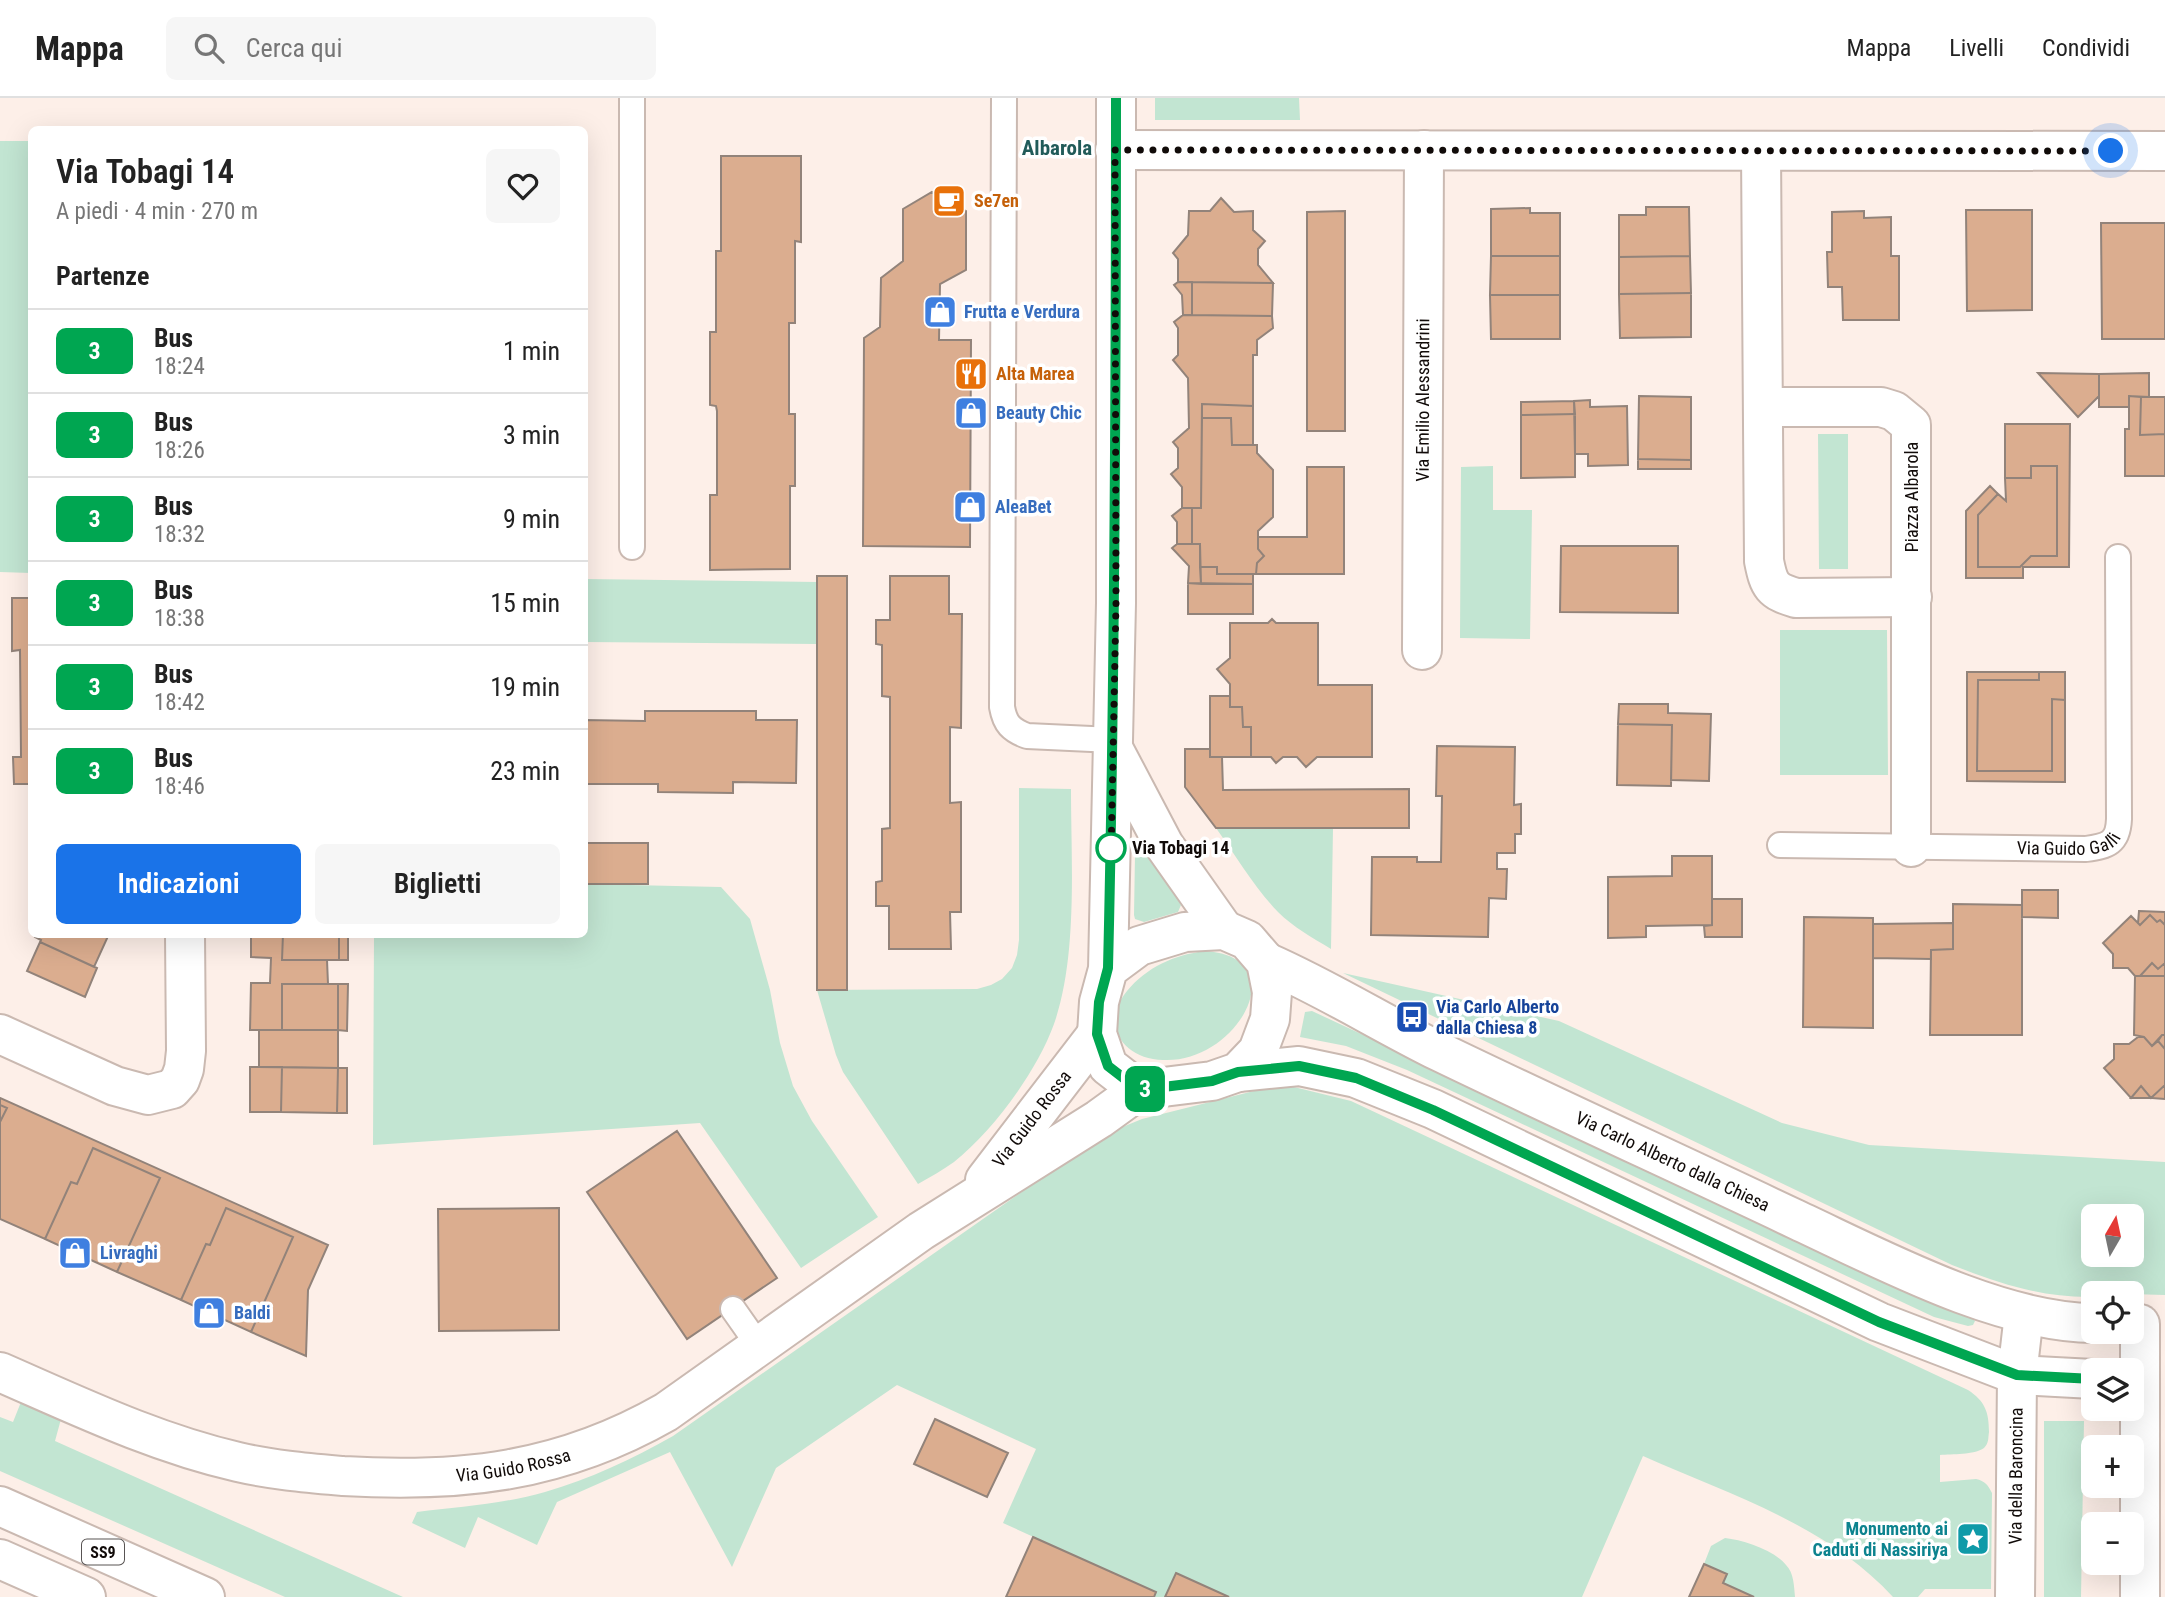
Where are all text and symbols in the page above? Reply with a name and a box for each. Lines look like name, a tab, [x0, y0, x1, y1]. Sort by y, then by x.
search box	[166, 17, 656, 80]
text: Mappa	[35, 29, 124, 68]
icon: search	[190, 29, 228, 67]
text: Cerca qui	[246, 33, 342, 63]
text: Mappa	[1847, 34, 1911, 62]
text: Livelli	[1949, 34, 2004, 62]
text: Condividi	[2042, 34, 2130, 62]
your location	[2093, 133, 2128, 168]
district label: Albarola	[1022, 136, 1092, 160]
button: heart	[486, 149, 560, 223]
text: Via Tobagi 14	[56, 152, 234, 191]
cafe icon: Se7en	[930, 182, 968, 220]
place label: Se7en	[974, 190, 1019, 211]
text: A piedi · 4 min · 270 m	[56, 198, 258, 225]
text: Partenze	[56, 261, 149, 291]
shop icon: Frutta e Verdura	[921, 293, 959, 331]
place label: Frutta e Verdura	[964, 301, 1080, 322]
street label: Via Emilio Alessandrini	[1412, 318, 1433, 482]
text: Bus	[154, 323, 193, 353]
text: 1 min	[503, 336, 560, 366]
text: 3	[88, 337, 101, 365]
text: 18:24	[154, 353, 205, 380]
restaurant icon: Alta Marea	[952, 355, 990, 393]
place label: Alta Marea	[996, 363, 1074, 384]
shop icon: Beauty Chic	[952, 394, 990, 432]
place label: Beauty Chic	[996, 402, 1082, 423]
text: Bus	[154, 407, 193, 437]
text: 3 min	[503, 420, 560, 450]
text: 3	[88, 421, 101, 449]
text: 18:26	[154, 437, 205, 464]
street label: Piazza Albarola	[1901, 442, 1922, 552]
shop icon: AleaBet	[951, 488, 989, 526]
text: Bus	[154, 491, 193, 521]
place label: AleaBet	[995, 496, 1052, 517]
text: 9 min	[503, 504, 560, 534]
text: 3	[88, 505, 101, 533]
text: 18:32	[154, 521, 205, 548]
text: Bus	[154, 575, 193, 605]
text: 15 min	[490, 588, 560, 618]
text: 3	[88, 589, 101, 617]
text: 18:38	[154, 605, 205, 632]
text: Bus	[154, 659, 193, 689]
text: 19 min	[490, 672, 560, 702]
text: 3	[88, 673, 101, 701]
text: 18:42	[154, 689, 205, 716]
text: Bus	[154, 743, 193, 773]
text: 23 min	[490, 756, 560, 786]
text: 3	[88, 757, 101, 785]
text: 18:46	[154, 773, 205, 800]
street label: Via Guido Galli	[2017, 829, 2125, 859]
marker: Via Tobagi 14	[1096, 833, 1126, 863]
place label: Via Tobagi 14	[1132, 837, 1229, 858]
button: Indicazioni	[56, 844, 301, 924]
button: Biglietti	[315, 844, 560, 924]
place label: Via Carlo Alberto dalla Chiesa 8	[1436, 996, 1559, 1038]
bus stop icon: Via Carlo Alberto dalla Chiesa 8	[1393, 998, 1431, 1036]
street label: Via Guido Rossa	[988, 1066, 1075, 1171]
line badge: 3	[1122, 1066, 1168, 1112]
text: 3	[1139, 1075, 1151, 1103]
street label: Via Carlo Alberto dalla Chiesa	[1572, 1107, 1773, 1215]
north arrow	[2081, 1204, 2144, 1267]
map controls	[2081, 1204, 2144, 1575]
shop icon: Livraghi	[56, 1234, 94, 1272]
place label: Livraghi	[100, 1242, 158, 1263]
button: locate	[2081, 1281, 2144, 1344]
shop icon: Baldi	[190, 1294, 228, 1332]
place label: Baldi	[234, 1302, 271, 1323]
button: layers	[2081, 1358, 2144, 1421]
street label: Via della Baroncina	[2004, 1408, 2027, 1544]
button: +	[2081, 1435, 2144, 1498]
street label: Via Guido Rossa	[455, 1444, 573, 1486]
button: −	[2081, 1512, 2144, 1575]
place label: Monumento ai Caduti di Nassiriya	[1812, 1518, 1948, 1560]
place icon: Monumento ai Caduti di Nassiriya	[1954, 1520, 1992, 1558]
road number: SS9	[82, 1540, 124, 1564]

